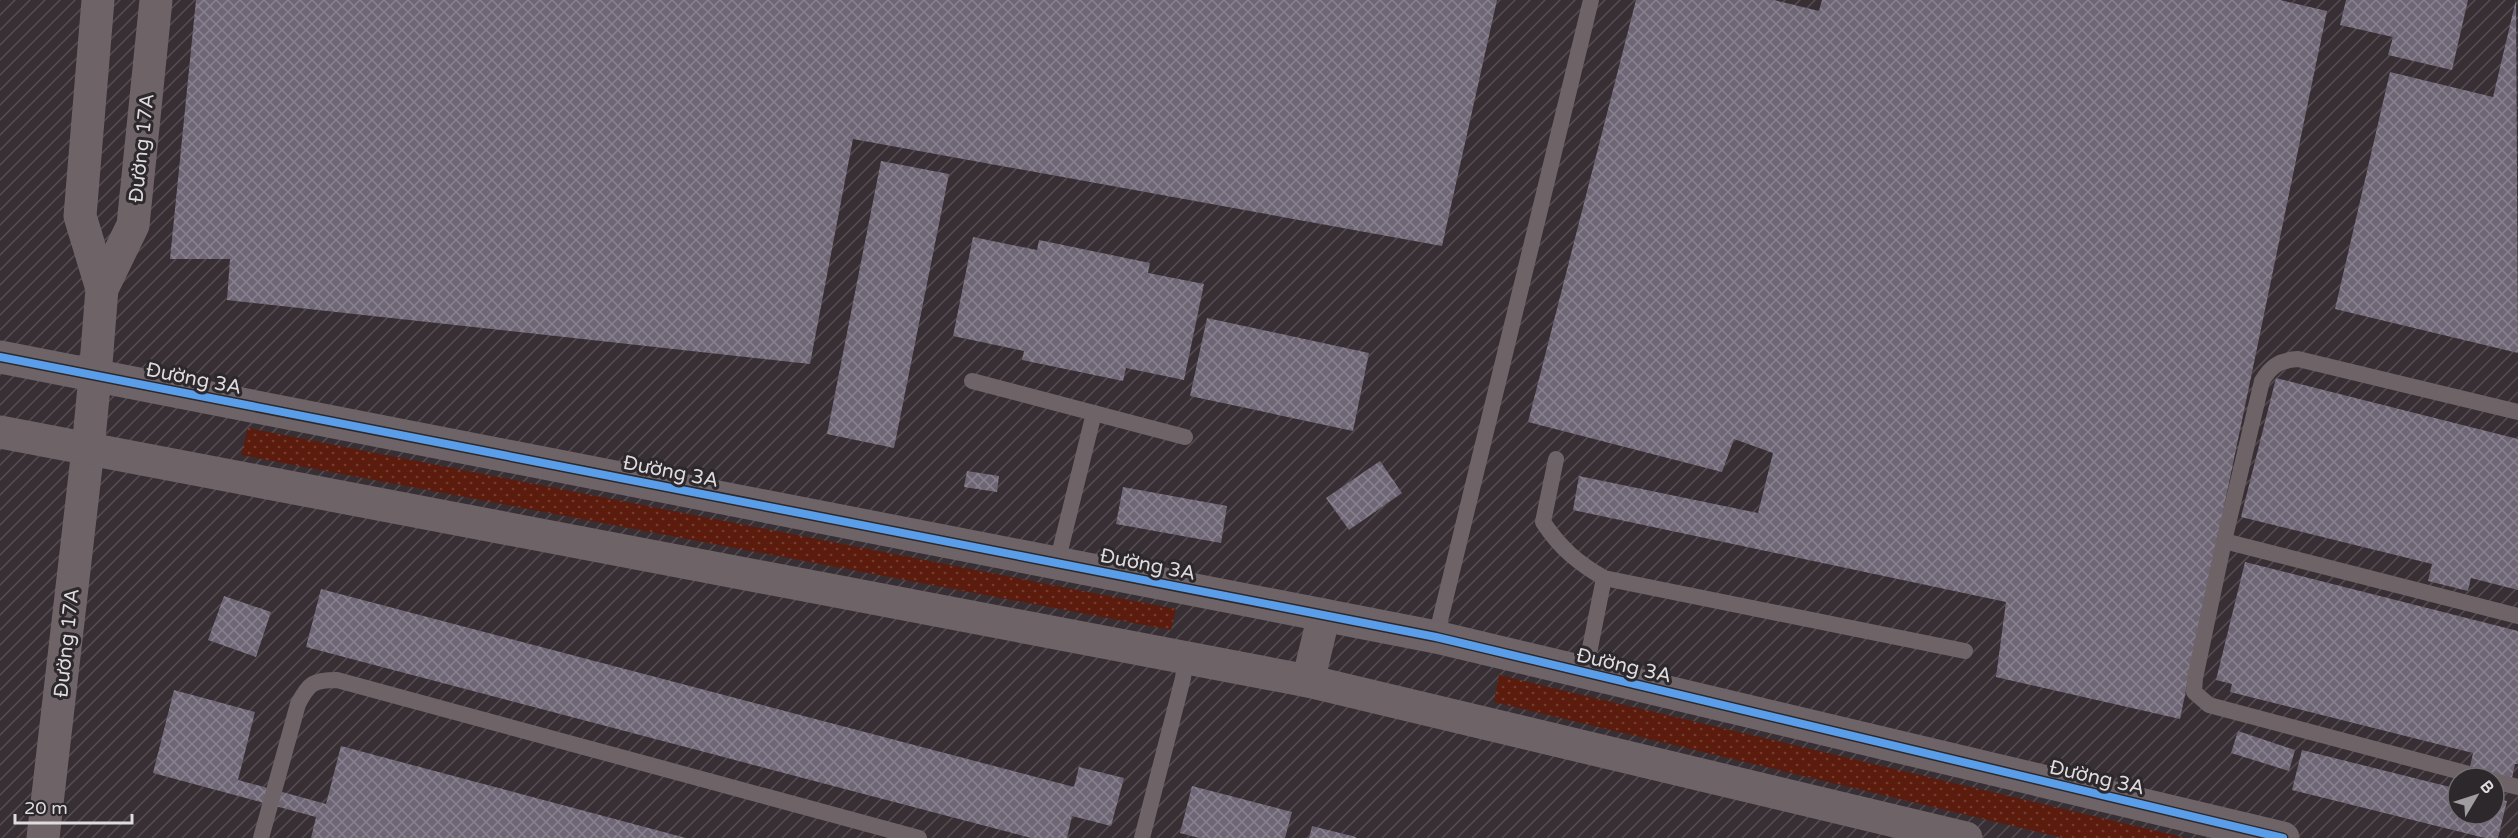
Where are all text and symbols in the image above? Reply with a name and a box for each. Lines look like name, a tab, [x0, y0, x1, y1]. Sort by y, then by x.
street label: Đường 17A	[124, 92, 160, 204]
street label: Đường 3A	[144, 358, 244, 400]
street label: Đường 3A	[621, 451, 721, 493]
street label: Đường 3A	[1098, 544, 1198, 586]
street label: Đường 17A	[49, 587, 85, 699]
street label: Đường 3A	[1574, 643, 1674, 689]
street label: Đường 3A	[2047, 755, 2147, 801]
north arrow	[2446, 766, 2506, 826]
text: B	[2476, 777, 2498, 798]
scale bar	[15, 787, 132, 825]
text: 20 m	[24, 797, 68, 819]

